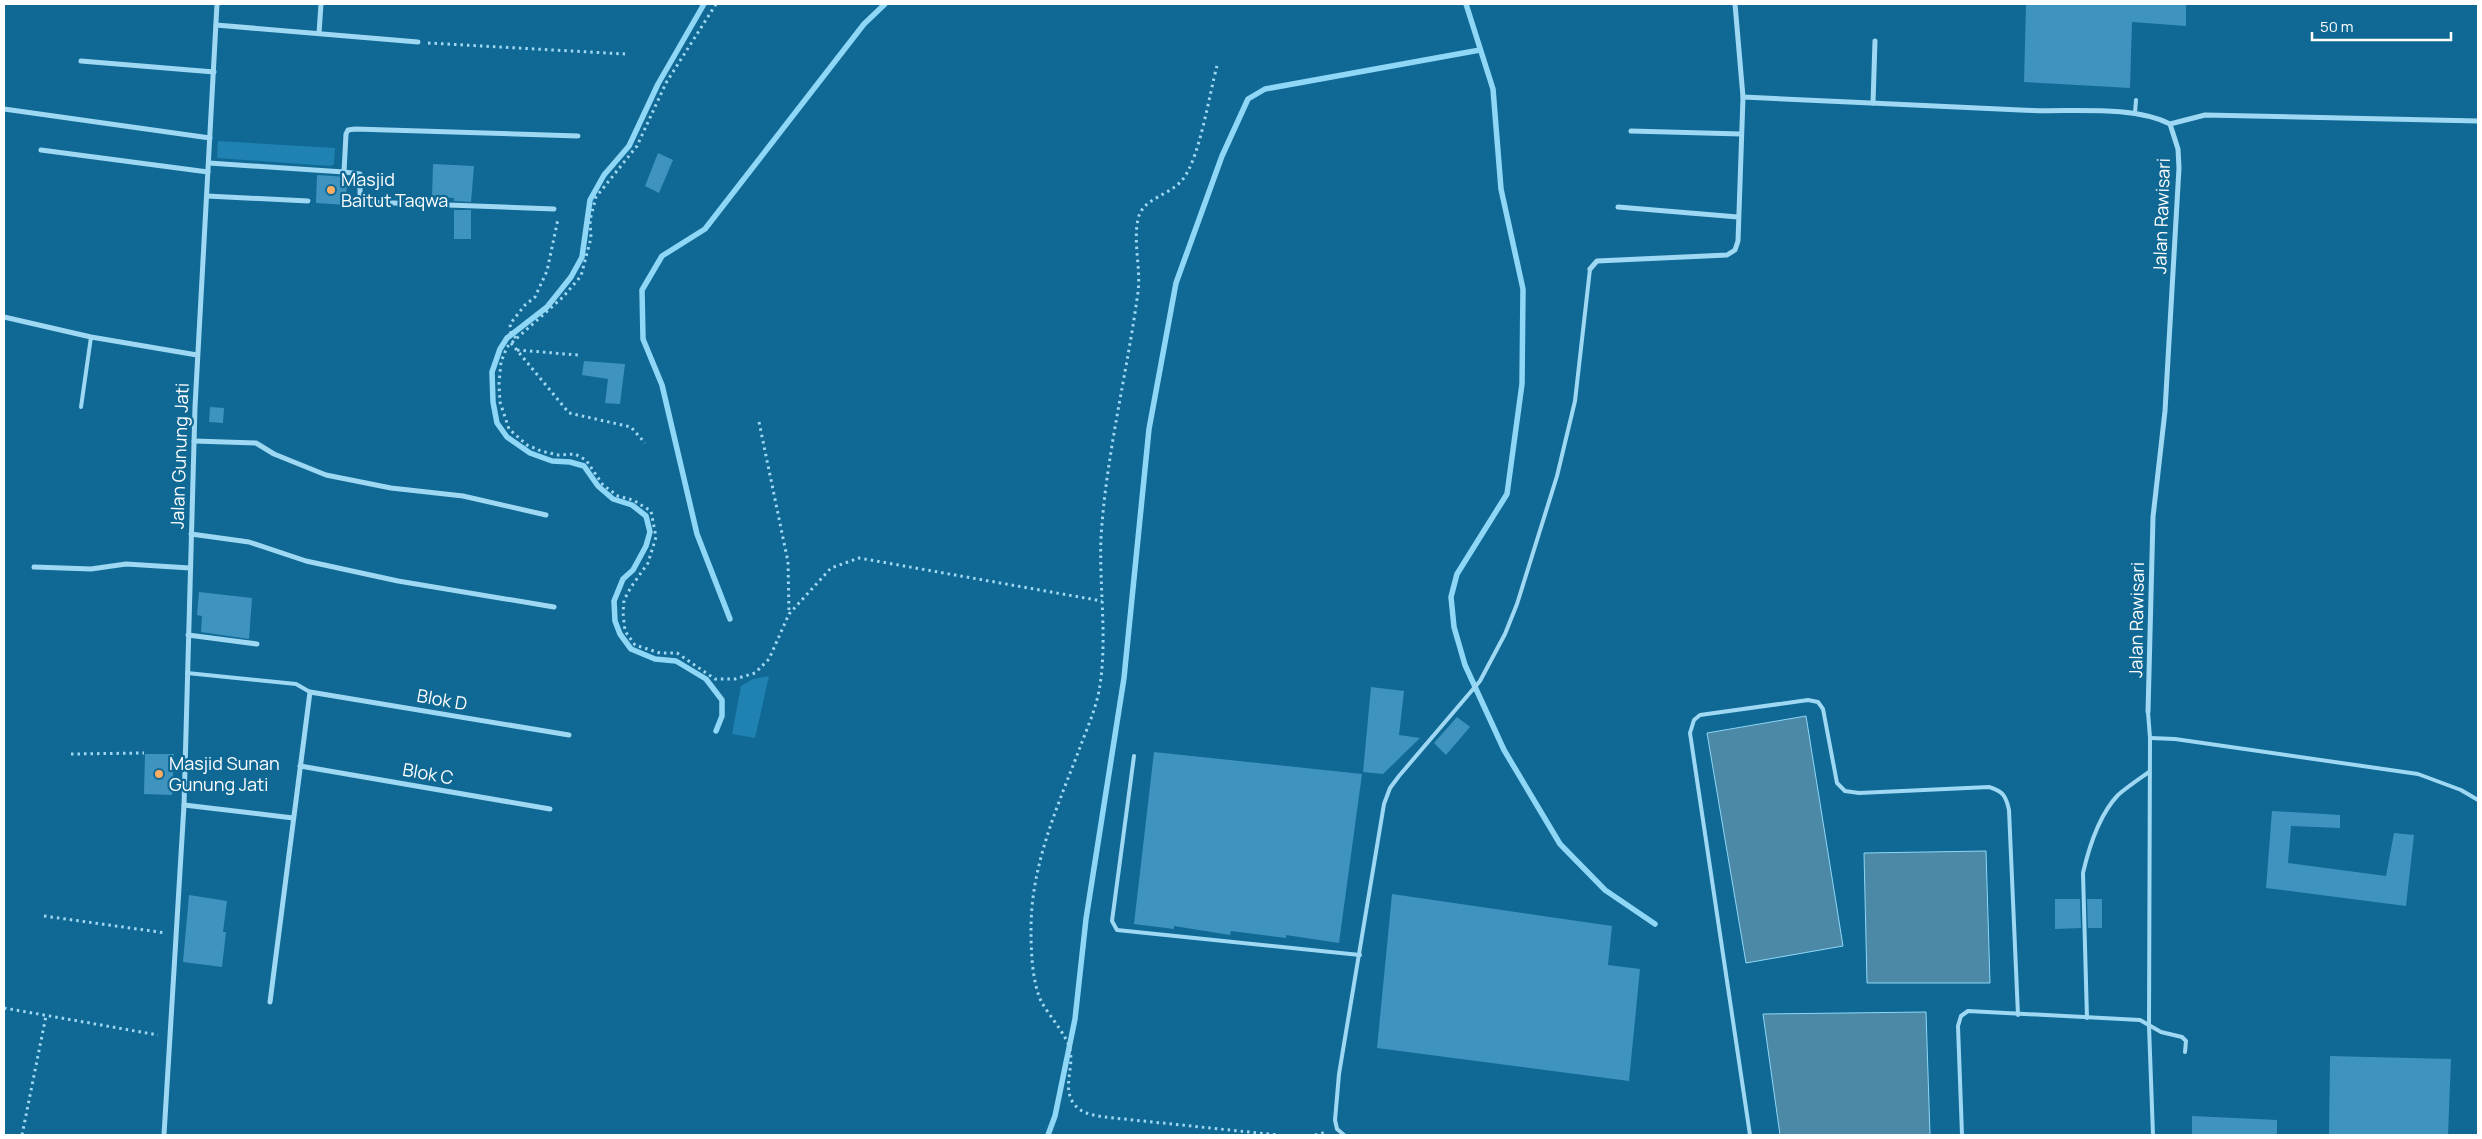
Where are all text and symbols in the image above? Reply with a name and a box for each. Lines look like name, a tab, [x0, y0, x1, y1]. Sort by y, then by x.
scale bar	[2312, 10, 2451, 42]
text: 50 m	[2320, 16, 2354, 37]
street label: Jalan Rawisari	[2147, 158, 2175, 274]
place label: Masjid Baitut Taqwa	[341, 167, 448, 212]
marker: Masjid Baitut Taqwa	[325, 184, 337, 196]
street label: Jalan Gunung Jati	[164, 382, 194, 529]
street label: Jalan Rawisari	[2123, 562, 2149, 678]
street label: Blok D	[415, 683, 469, 715]
place label: Masjid Sunan Gunung Jati	[169, 751, 280, 796]
street label: Blok C	[401, 757, 456, 789]
marker: Masjid Sunan Gunung Jati	[153, 768, 165, 780]

